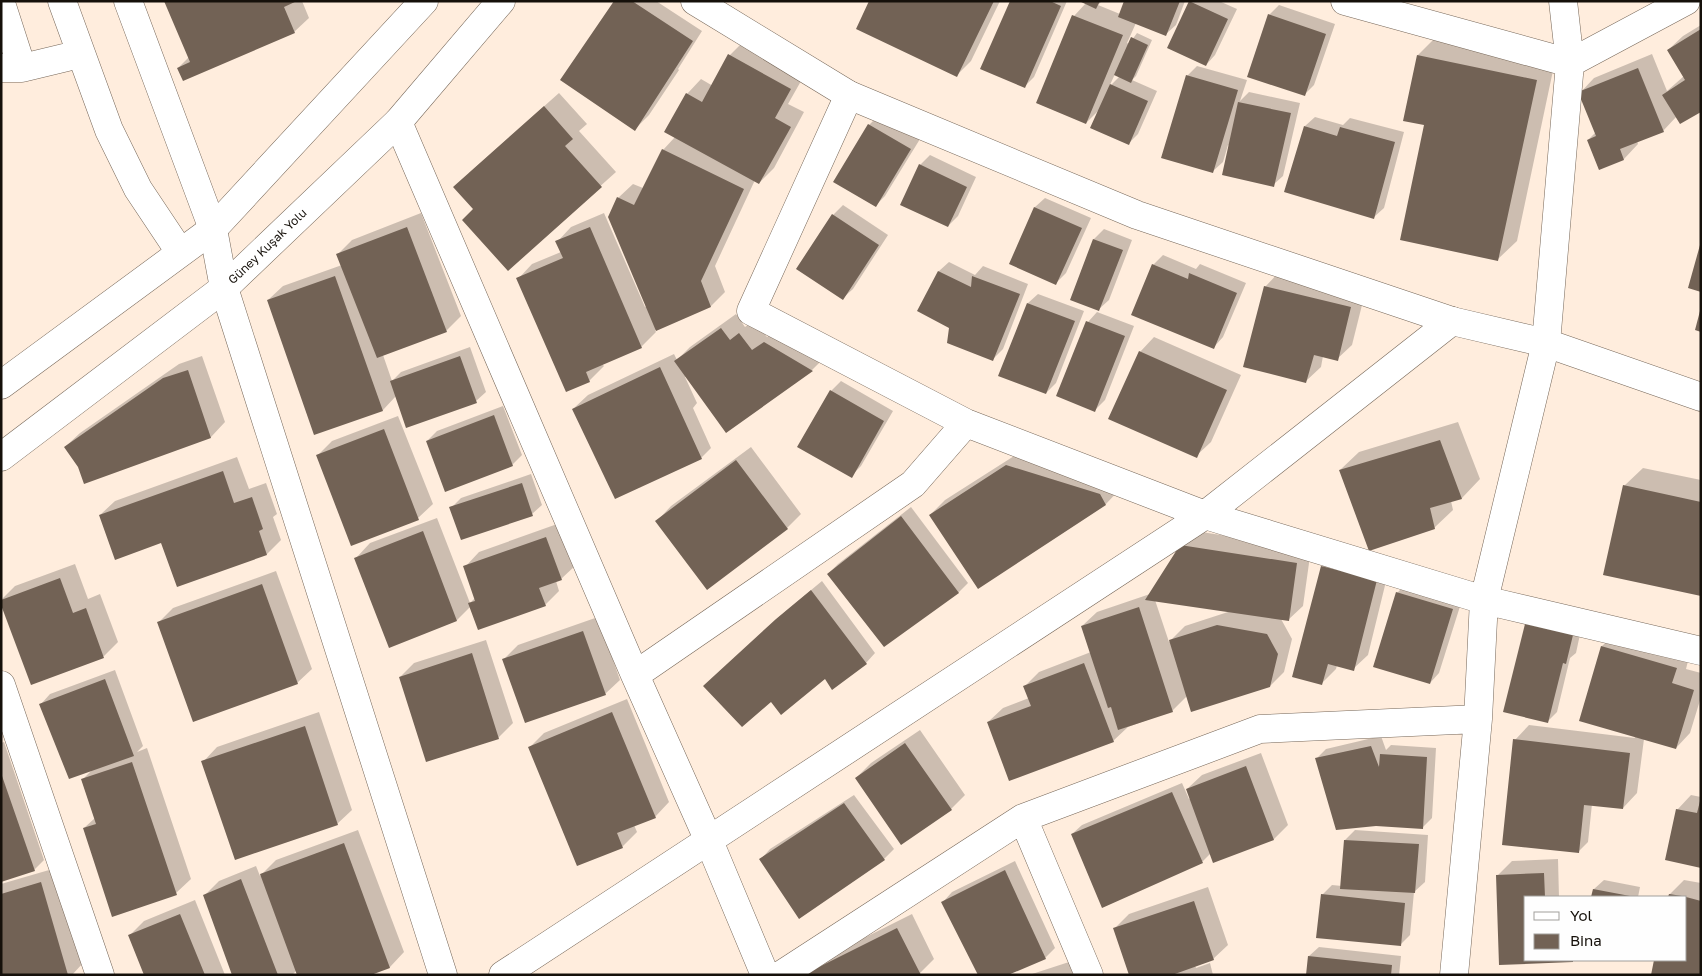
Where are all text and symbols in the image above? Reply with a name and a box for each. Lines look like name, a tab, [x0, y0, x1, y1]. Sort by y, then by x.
street label: Güney Kuşak Yolu	[225, 205, 310, 287]
legend	[1524, 896, 1687, 961]
text: Yol	[1570, 906, 1592, 924]
text: Bina	[1570, 931, 1602, 949]

